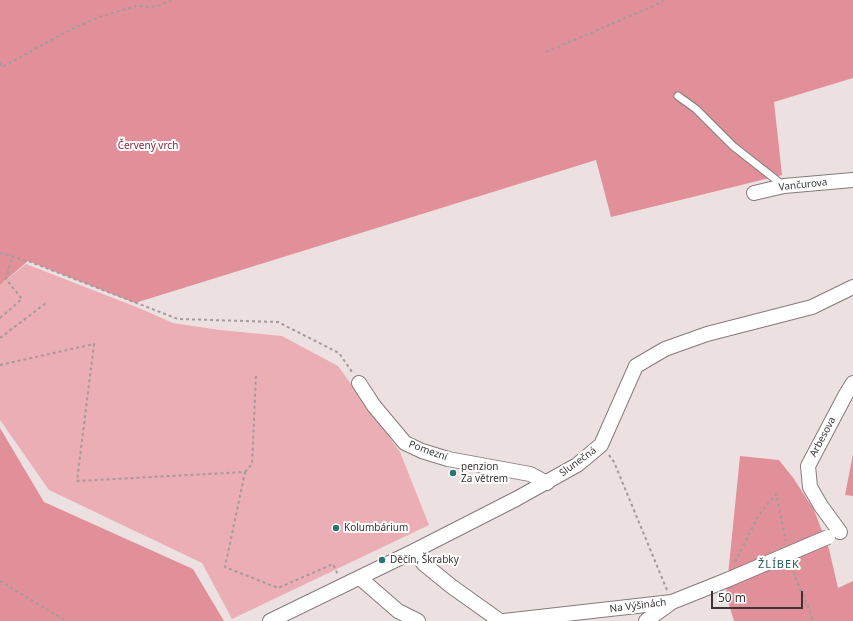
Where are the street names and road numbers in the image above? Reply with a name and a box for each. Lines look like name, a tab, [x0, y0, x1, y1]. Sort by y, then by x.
street label: Vančurova	[778, 176, 828, 194]
street label: Arbesova	[807, 415, 839, 459]
street label: Pomezní	[407, 438, 449, 464]
street label: Slunečná	[557, 445, 599, 479]
street label: Na Výšinách	[609, 597, 667, 615]

